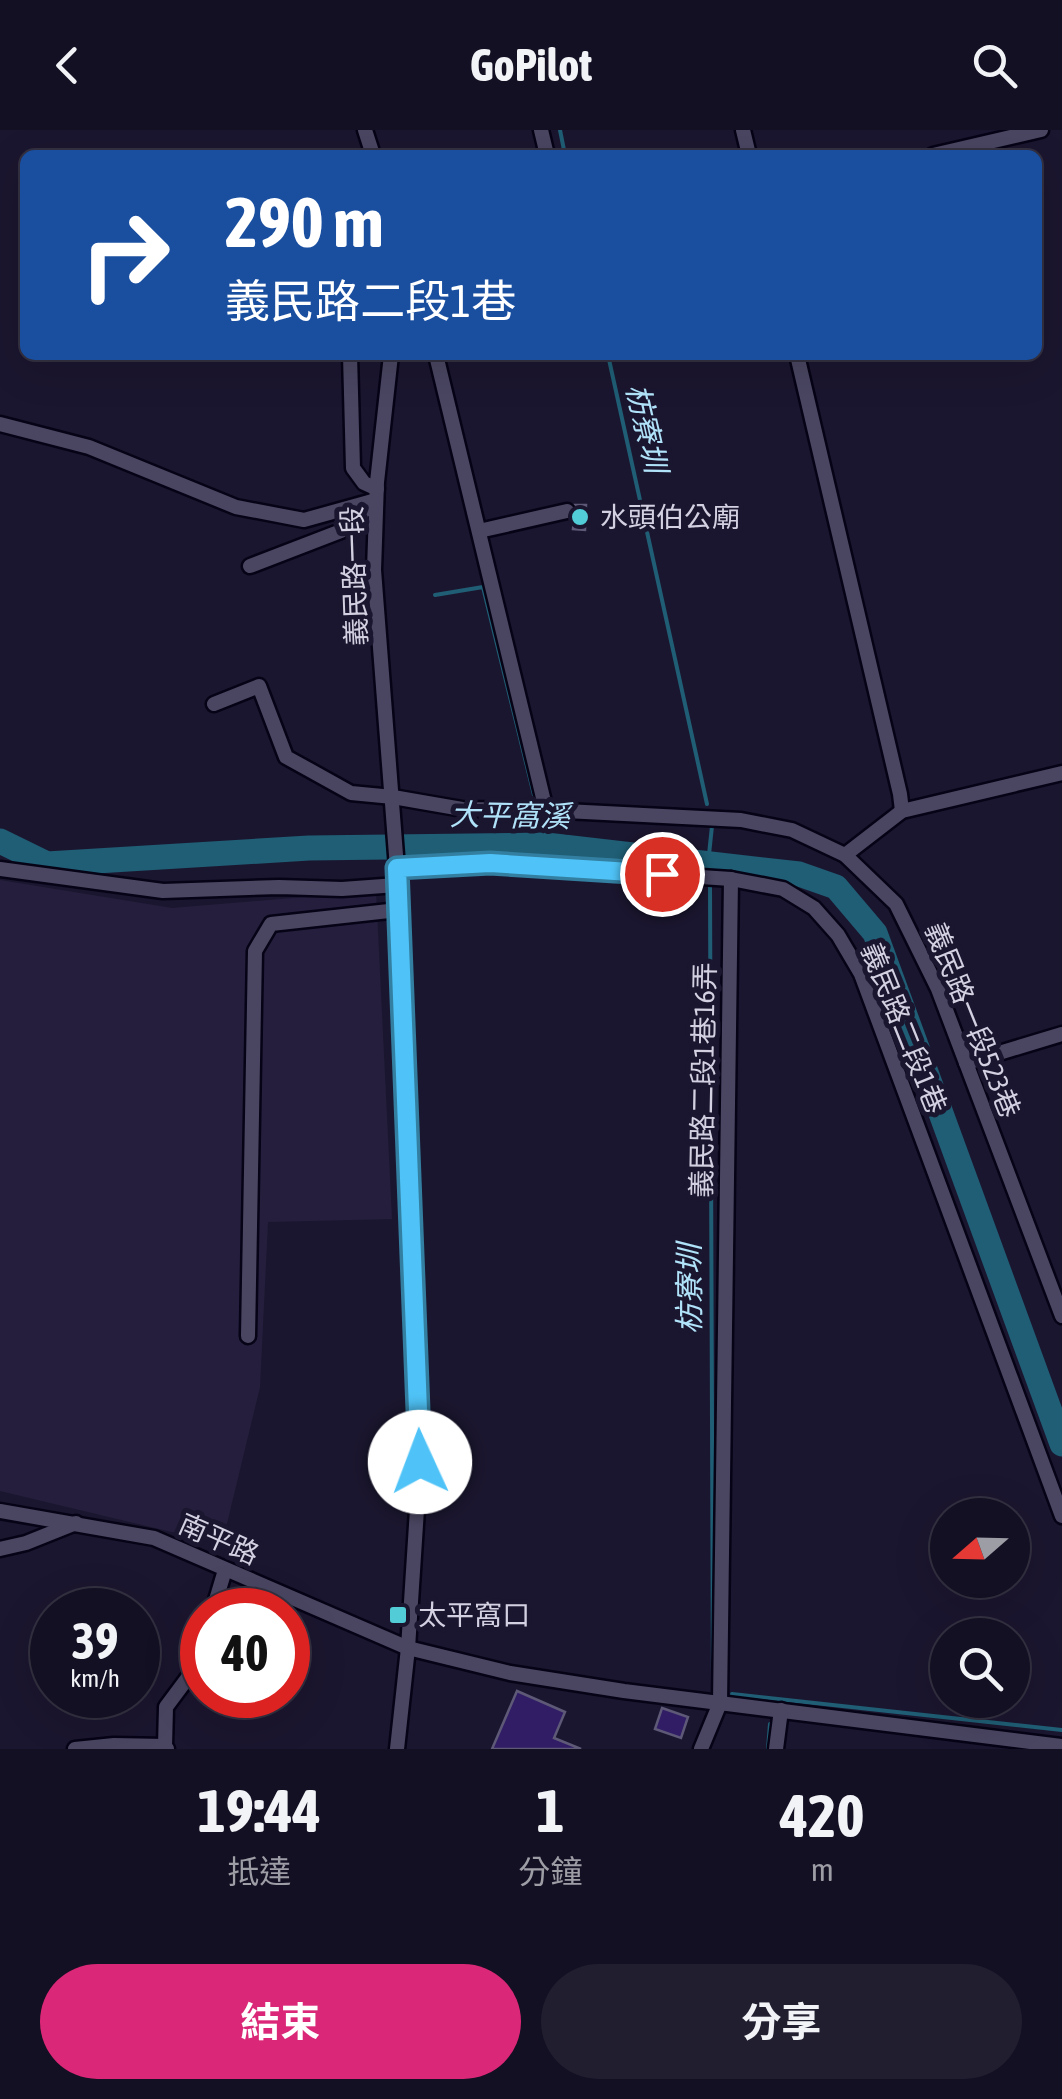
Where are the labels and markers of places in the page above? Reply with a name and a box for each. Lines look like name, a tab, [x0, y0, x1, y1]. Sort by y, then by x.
place label: 水頭伯公廟	[600, 501, 740, 533]
marker: 水頭伯公廟	[569, 506, 591, 528]
pin	[620, 832, 705, 917]
place label: 太平窩口	[418, 1599, 530, 1631]
marker: 太平窩口	[387, 1604, 409, 1626]

